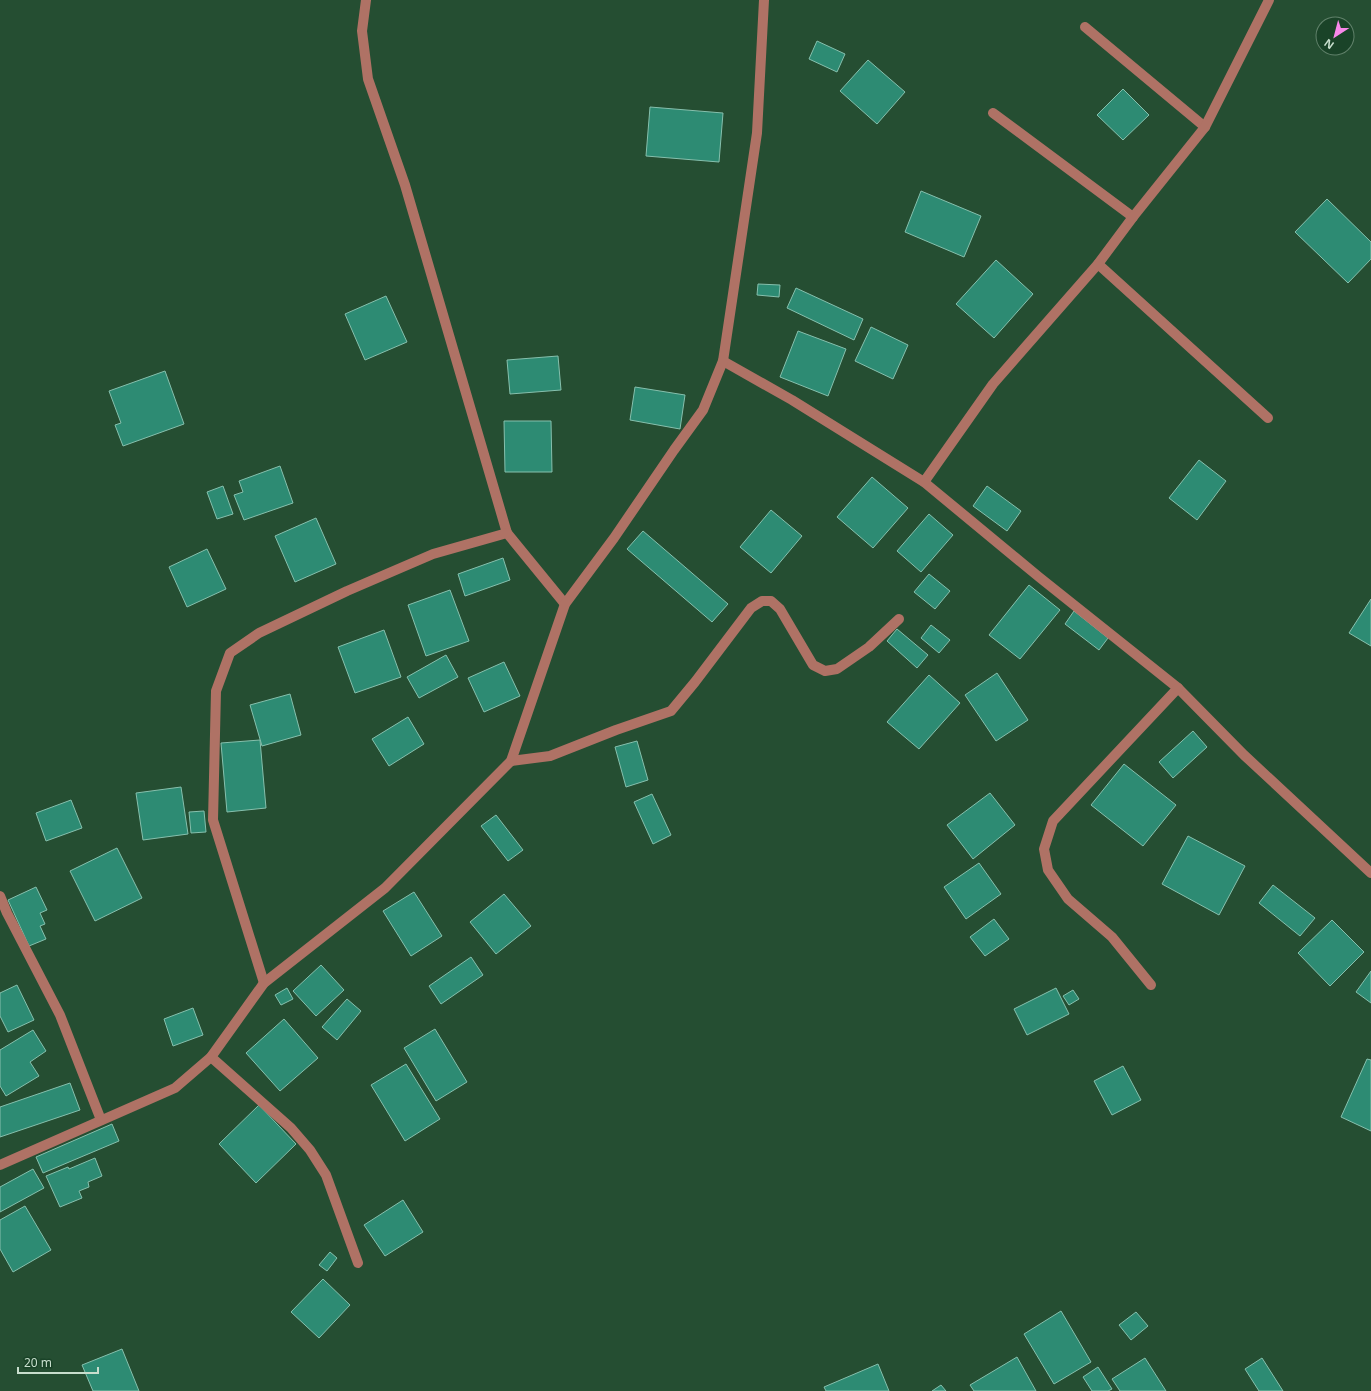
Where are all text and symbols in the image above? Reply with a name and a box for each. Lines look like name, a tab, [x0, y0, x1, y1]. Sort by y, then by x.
north arrow	[1315, 16, 1355, 56]
text: N	[1321, 36, 1337, 53]
scale bar	[18, 1349, 98, 1375]
text: 20 m	[24, 1354, 52, 1371]

